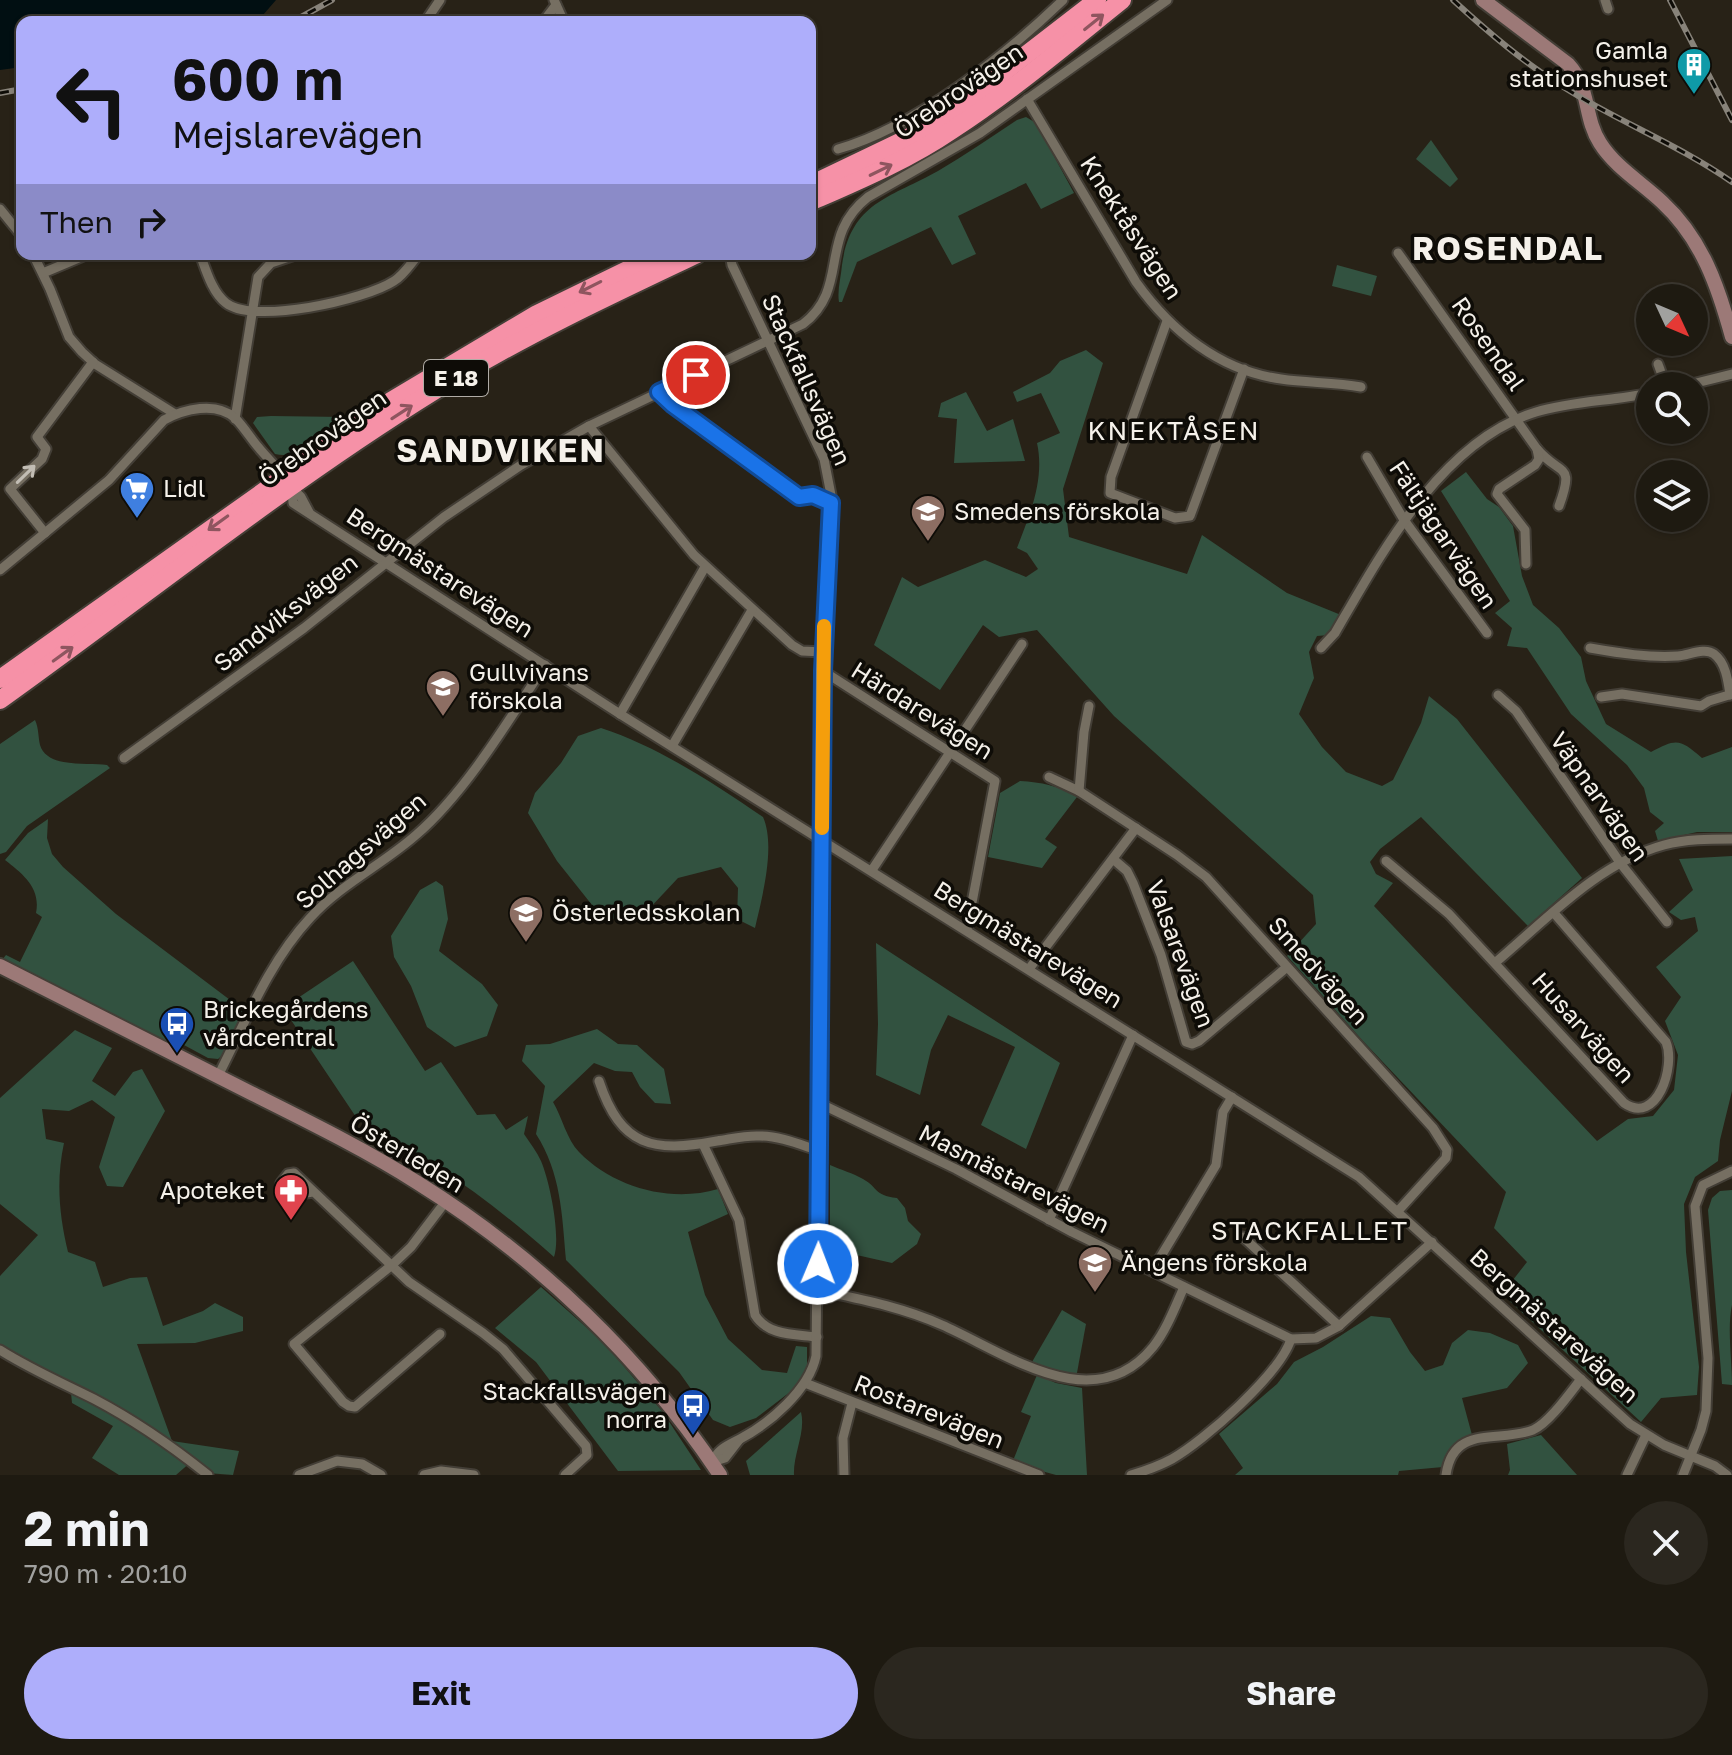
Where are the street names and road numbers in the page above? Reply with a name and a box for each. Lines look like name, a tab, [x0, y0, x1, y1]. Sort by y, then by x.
street label: Örebrovägen	[888, 36, 1028, 143]
street label: Knektåsvägen	[1075, 150, 1189, 304]
street label: Stackfallsvägen	[757, 289, 858, 470]
street label: Rosendal	[1446, 291, 1532, 396]
road number: E 18	[424, 360, 488, 396]
street label: Örebrovägen	[253, 382, 391, 491]
street label: Fältjägarvägen	[1384, 455, 1504, 614]
street label: Bergmästarevägen	[342, 500, 540, 643]
street label: Sandviksvägen	[207, 547, 363, 677]
street label: Härdarevägen	[847, 655, 999, 765]
street label: Väpnarvägen	[1545, 726, 1656, 867]
street label: Solhagsvägen	[289, 785, 431, 914]
street label: Bergmästarevägen	[929, 874, 1129, 1014]
street label: Valsarevägen	[1141, 876, 1221, 1031]
street label: Smedvägen	[1263, 910, 1375, 1030]
street label: Husarvägen	[1527, 966, 1641, 1088]
street label: Österleden	[345, 1107, 470, 1198]
street label: Masmästarevägen	[914, 1117, 1115, 1238]
street label: Bergmästarevägen	[1465, 1241, 1645, 1408]
street label: Rostarevägen	[850, 1367, 1009, 1454]

